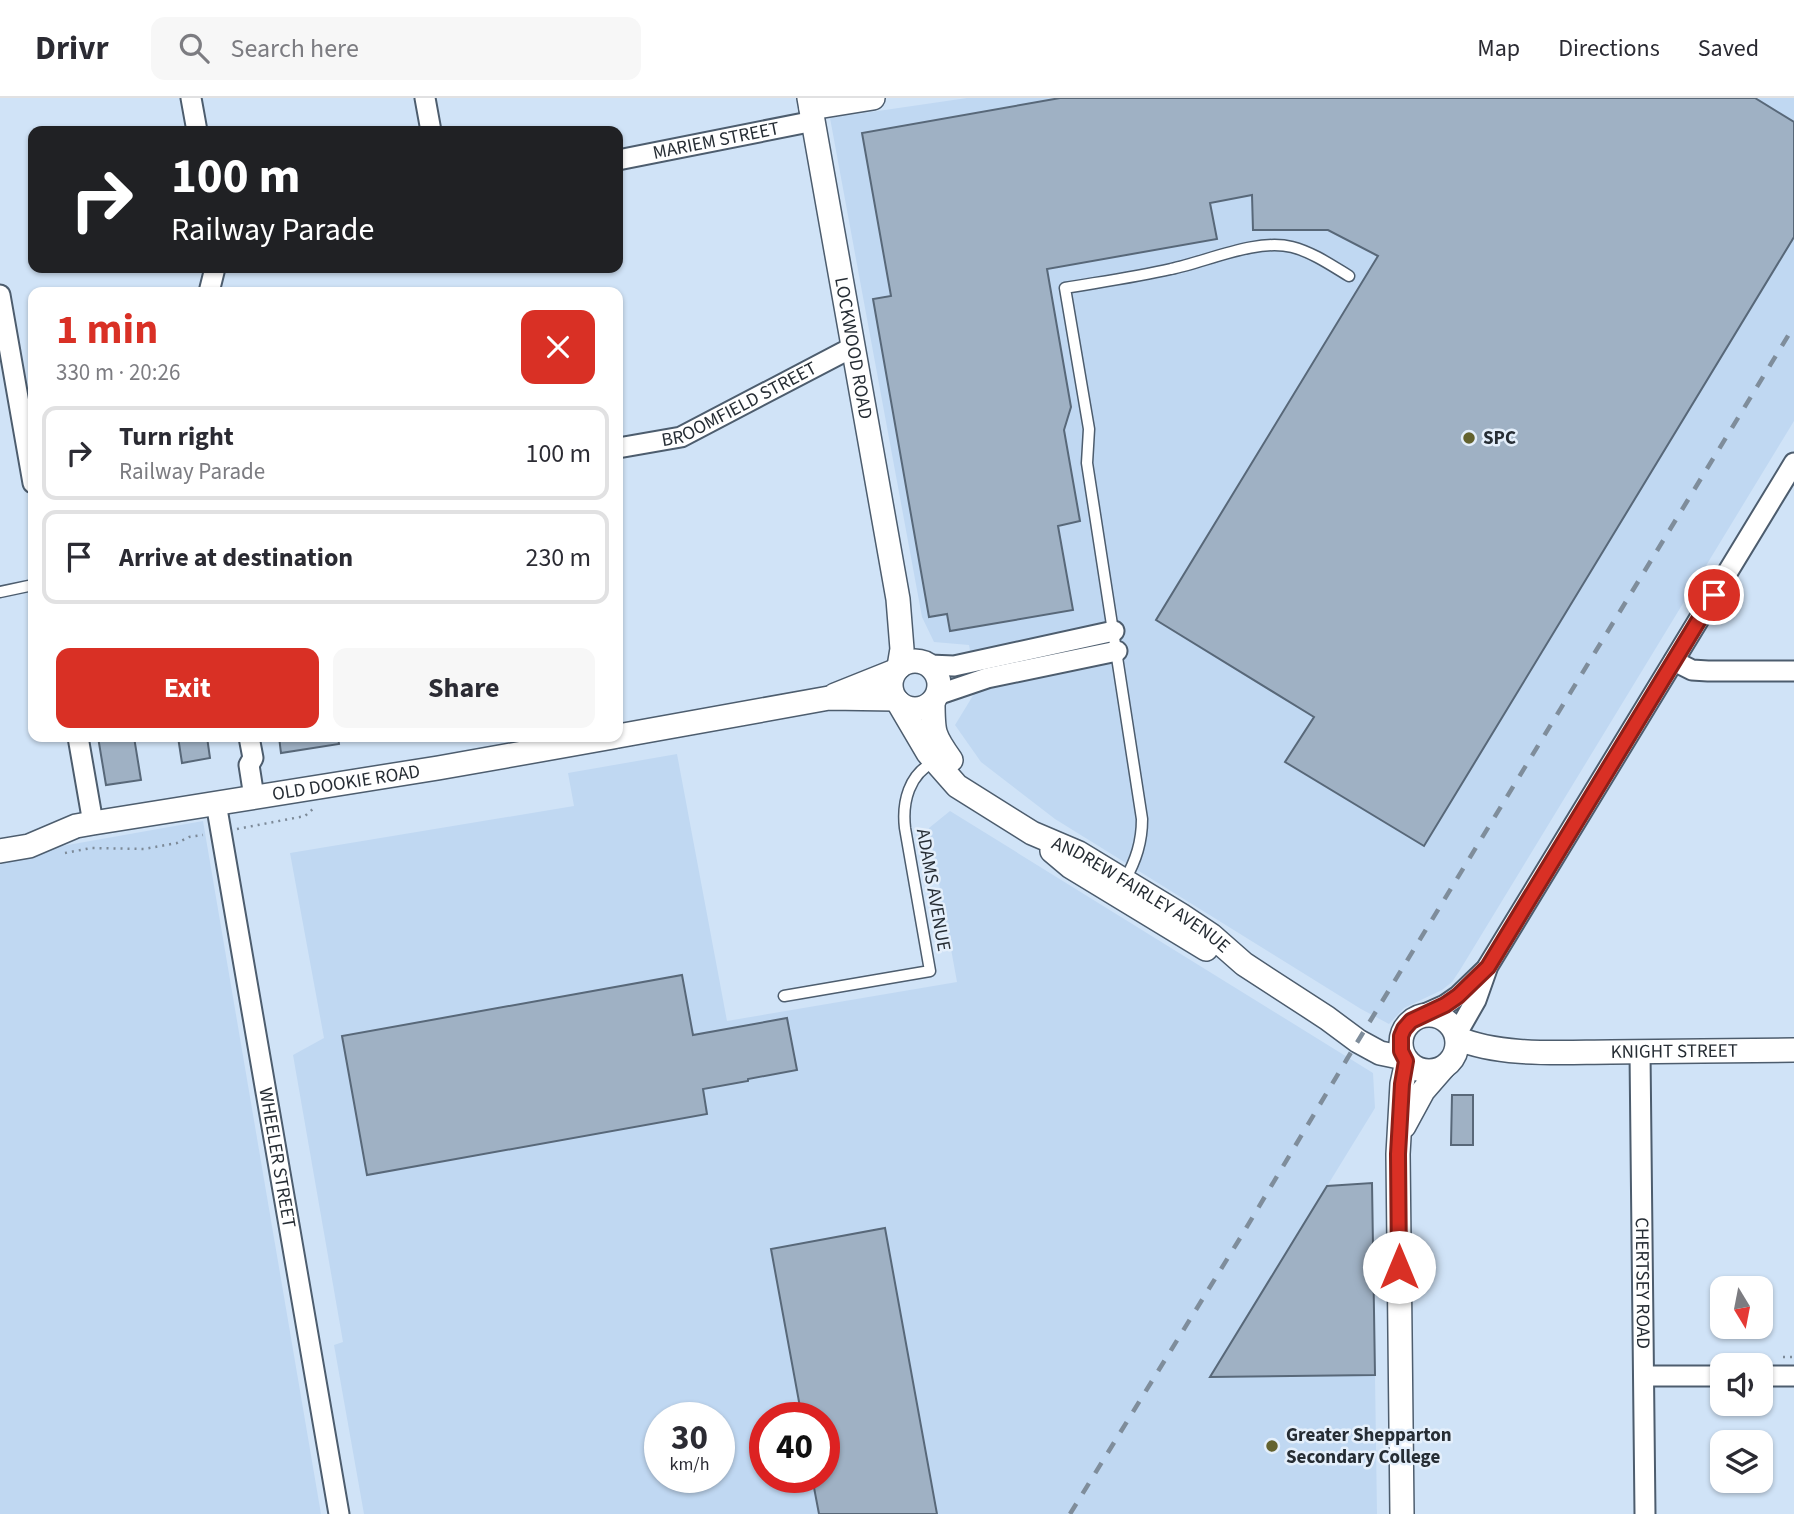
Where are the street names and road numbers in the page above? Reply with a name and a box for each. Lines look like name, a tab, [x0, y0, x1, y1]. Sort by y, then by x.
street label: MARIEM STREET	[650, 115, 782, 166]
street label: LOCKWOOD ROAD	[828, 275, 879, 421]
street label: BROOMFIELD STREET	[659, 355, 822, 454]
street label: OLD DOOKIE ROAD	[270, 758, 422, 808]
street label: ADAMS AVENUE	[909, 826, 957, 954]
street label: ANDREW FAIRLEY AVENUE	[1048, 829, 1236, 959]
street label: KNIGHT STREET	[1610, 1037, 1738, 1066]
street label: WHEELER STREET	[252, 1085, 303, 1230]
street label: CHERTSEY ROAD	[1628, 1217, 1657, 1349]

